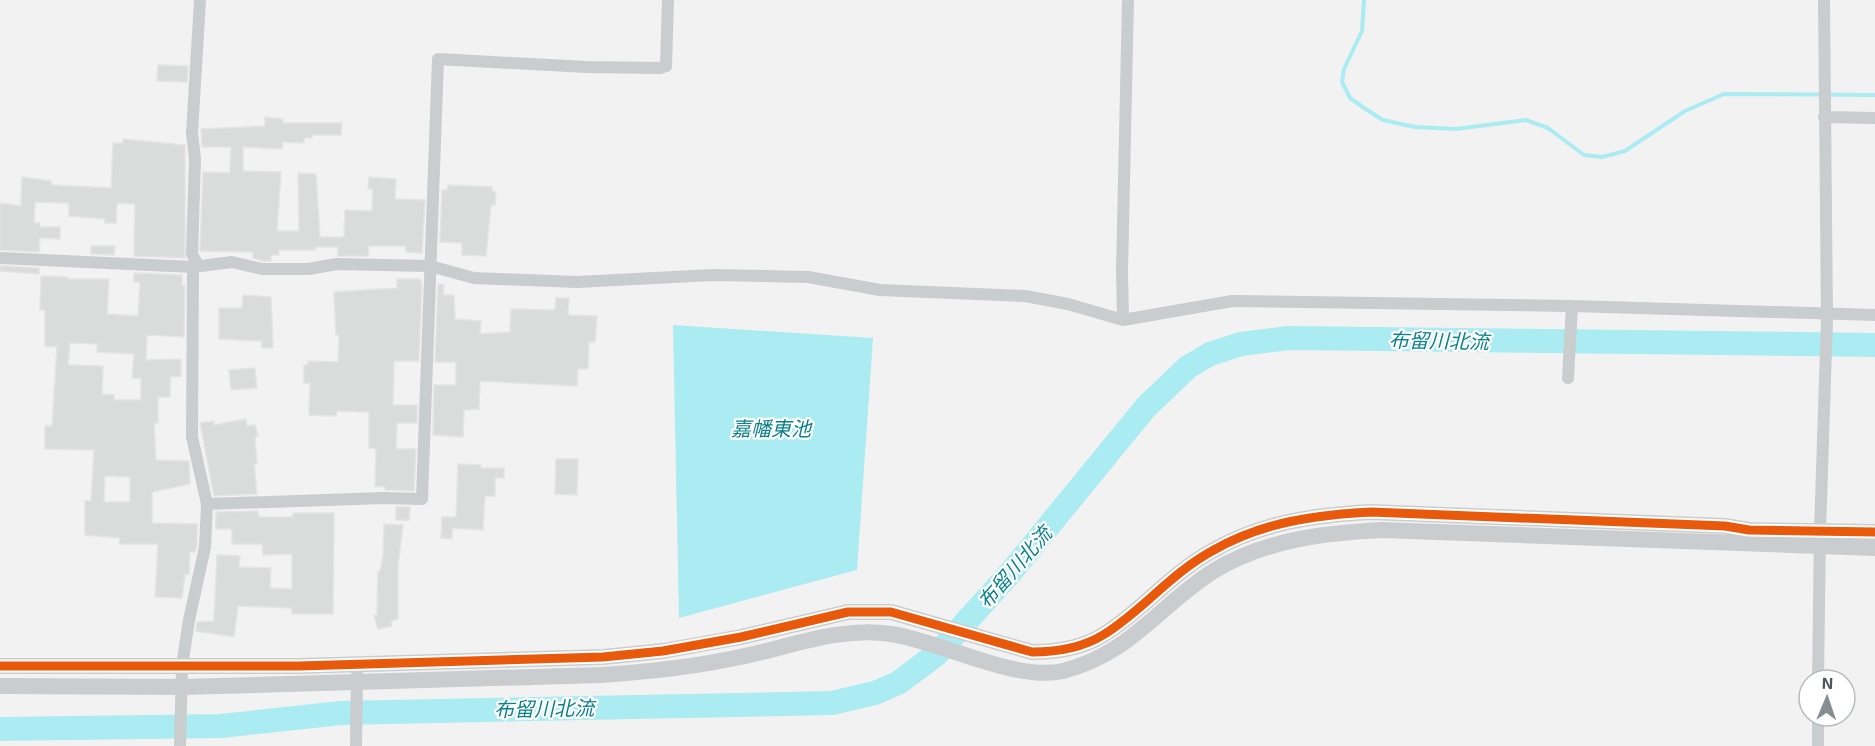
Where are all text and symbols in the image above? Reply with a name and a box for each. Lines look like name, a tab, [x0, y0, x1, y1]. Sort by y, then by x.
water label: 布留川北流	[1389, 327, 1492, 353]
water label: 嘉幡東池	[731, 416, 813, 440]
water label: 布留川北流	[972, 519, 1058, 613]
north arrow	[1797, 668, 1857, 728]
text: N	[1821, 673, 1834, 692]
water label: 布留川北流	[494, 695, 597, 721]

